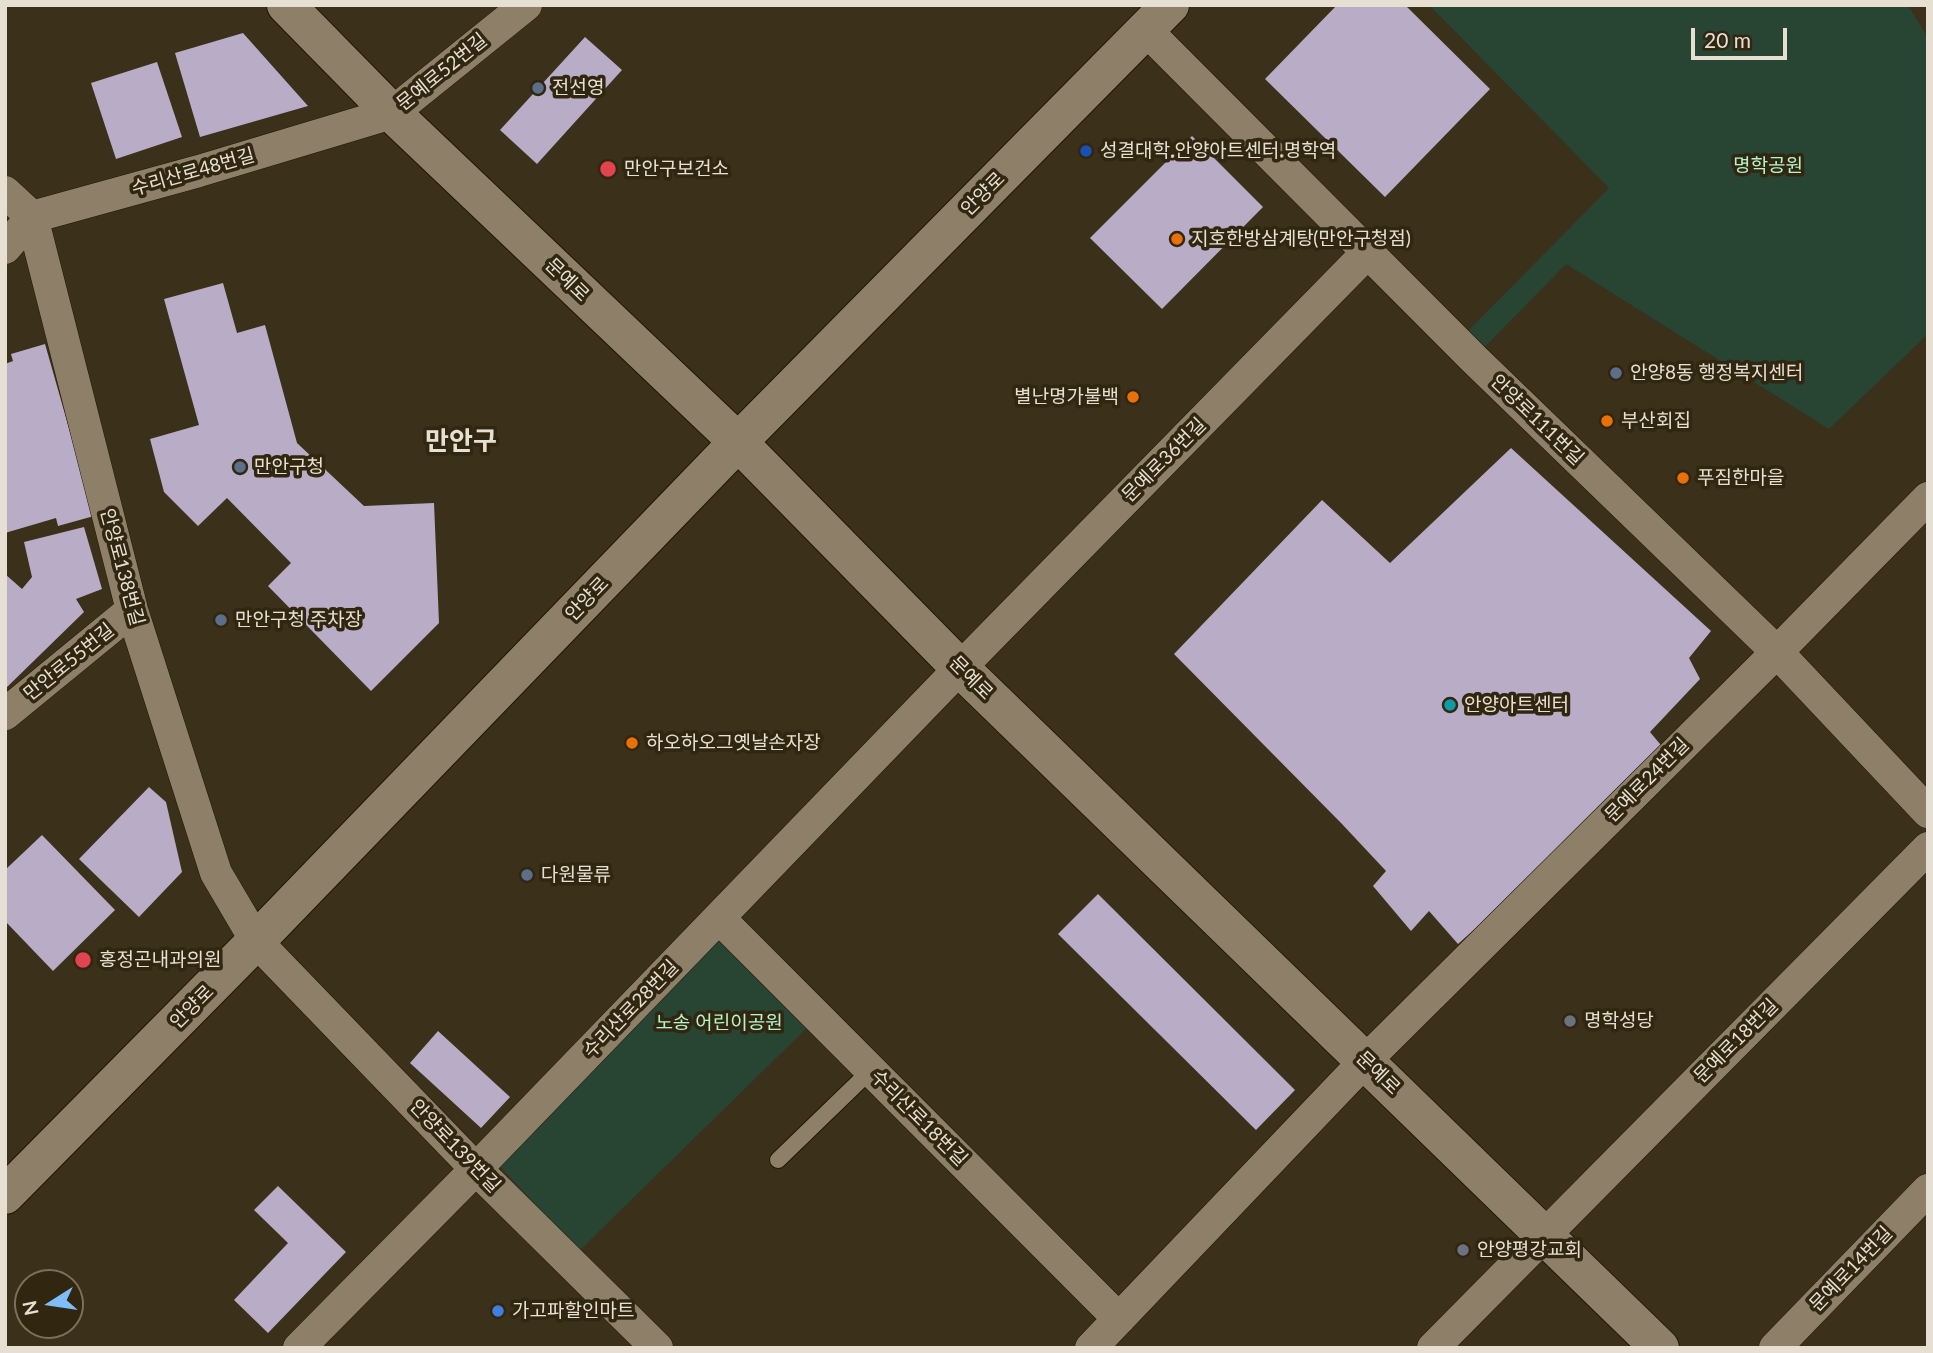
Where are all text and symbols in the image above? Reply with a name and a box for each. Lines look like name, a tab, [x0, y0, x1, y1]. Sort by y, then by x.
scale bar	[1695, 14, 1791, 58]
text: 20 m	[1704, 27, 1751, 52]
street label: 문예로52번길	[392, 29, 492, 115]
place label: 전선영	[552, 77, 604, 99]
marker: 전선영	[530, 80, 546, 96]
place label: 성결대학.안양아트센터.명학역	[1100, 140, 1336, 162]
marker: 성결대학.안양아트센터.명학역	[1078, 143, 1094, 159]
street label: 수리산로48번길	[129, 144, 257, 200]
park label: 명학공원	[1733, 155, 1803, 177]
place label: 만안구보건소	[624, 158, 729, 180]
marker: 만안구보건소	[598, 159, 618, 179]
street label: 안양로	[956, 167, 1010, 221]
place label: 지호한방삼계탕(만안구청점)	[1191, 228, 1411, 250]
marker: 지호한방삼계탕(만안구청점)	[1169, 231, 1185, 247]
street label: 문예로	[540, 254, 594, 306]
place label: 안양8동 행정복지센터	[1630, 362, 1803, 384]
marker: 안양8동 행정복지센터	[1608, 365, 1624, 381]
street label: 안양로111번길	[1486, 370, 1588, 470]
place label: 별난명가불백	[1014, 386, 1119, 408]
marker: 별난명가불백	[1125, 389, 1141, 405]
place label: 부산회집	[1621, 410, 1691, 432]
street label: 문예로36번길	[1117, 413, 1211, 507]
marker: 부산회집	[1599, 413, 1615, 429]
district label: 만안구	[425, 426, 497, 458]
place label: 만안구청	[254, 456, 324, 478]
marker: 만안구청	[232, 459, 248, 475]
place label: 푸짐한마을	[1697, 467, 1784, 489]
marker: 푸짐한마을	[1675, 470, 1691, 486]
street label: 안양로138번길	[95, 506, 149, 628]
street label: 안양로	[561, 572, 613, 626]
place label: 만안구청 주차장	[235, 609, 362, 631]
marker: 만안구청 주차장	[213, 612, 229, 628]
street label: 만안로55번길	[19, 619, 119, 705]
street label: 문예로	[944, 651, 998, 705]
place label: 안양아트센터	[1464, 694, 1569, 716]
marker: 안양아트센터	[1442, 697, 1458, 713]
place label: 하오하오그옛날손자장	[646, 732, 821, 754]
street label: 문예로24번길	[1600, 733, 1694, 827]
marker: 하오하오그옛날손자장	[624, 735, 640, 751]
place label: 다원물류	[541, 864, 611, 886]
marker: 다원물류	[519, 867, 535, 883]
place label: 홍정곤내과의원	[99, 949, 221, 971]
marker: 홍정곤내과의원	[73, 950, 93, 970]
street label: 수리산로28번길	[579, 955, 683, 1063]
street label: 안양로	[165, 980, 219, 1034]
street label: 문예로18번길	[1689, 994, 1783, 1088]
place label: 명학성당	[1584, 1010, 1654, 1032]
park label: 노송 어린이공원	[655, 1012, 783, 1034]
marker: 명학성당	[1562, 1013, 1578, 1029]
street label: 문예로	[1351, 1047, 1405, 1099]
street label: 수리산로18번길	[866, 1065, 972, 1171]
street label: 안양로139번길	[405, 1095, 505, 1197]
street label: 문예로14번길	[1805, 1222, 1897, 1316]
place label: 안양평강교회	[1477, 1239, 1582, 1261]
marker: 안양평강교회	[1455, 1242, 1471, 1258]
north arrow	[14, 1269, 84, 1339]
text: N	[17, 1299, 43, 1318]
place label: 가고파할인마트	[512, 1300, 634, 1322]
marker: 가고파할인마트	[490, 1303, 506, 1319]

